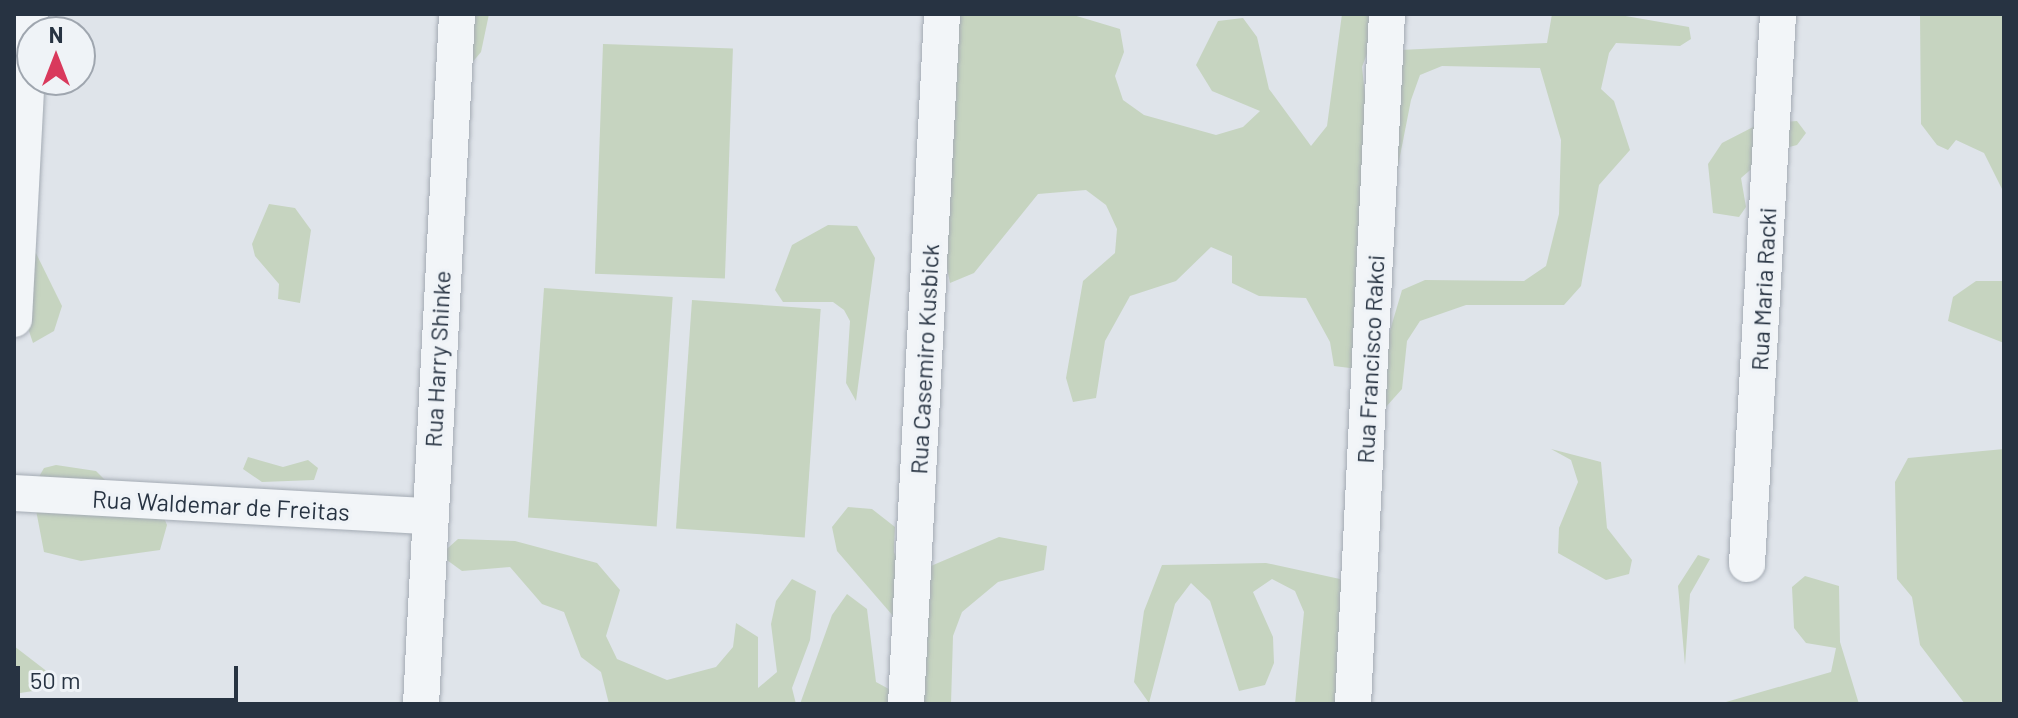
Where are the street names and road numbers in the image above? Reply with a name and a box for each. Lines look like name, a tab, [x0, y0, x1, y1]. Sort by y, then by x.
street label: Rua Maria Racki	[1744, 207, 1782, 371]
street label: Rua Casemiro Kusbick	[904, 243, 944, 475]
street label: Rua Francisco Rakci	[1350, 254, 1390, 464]
street label: Rua Harry Shinke	[418, 270, 456, 448]
street label: Rua Waldemar de Freitas	[91, 484, 351, 526]

